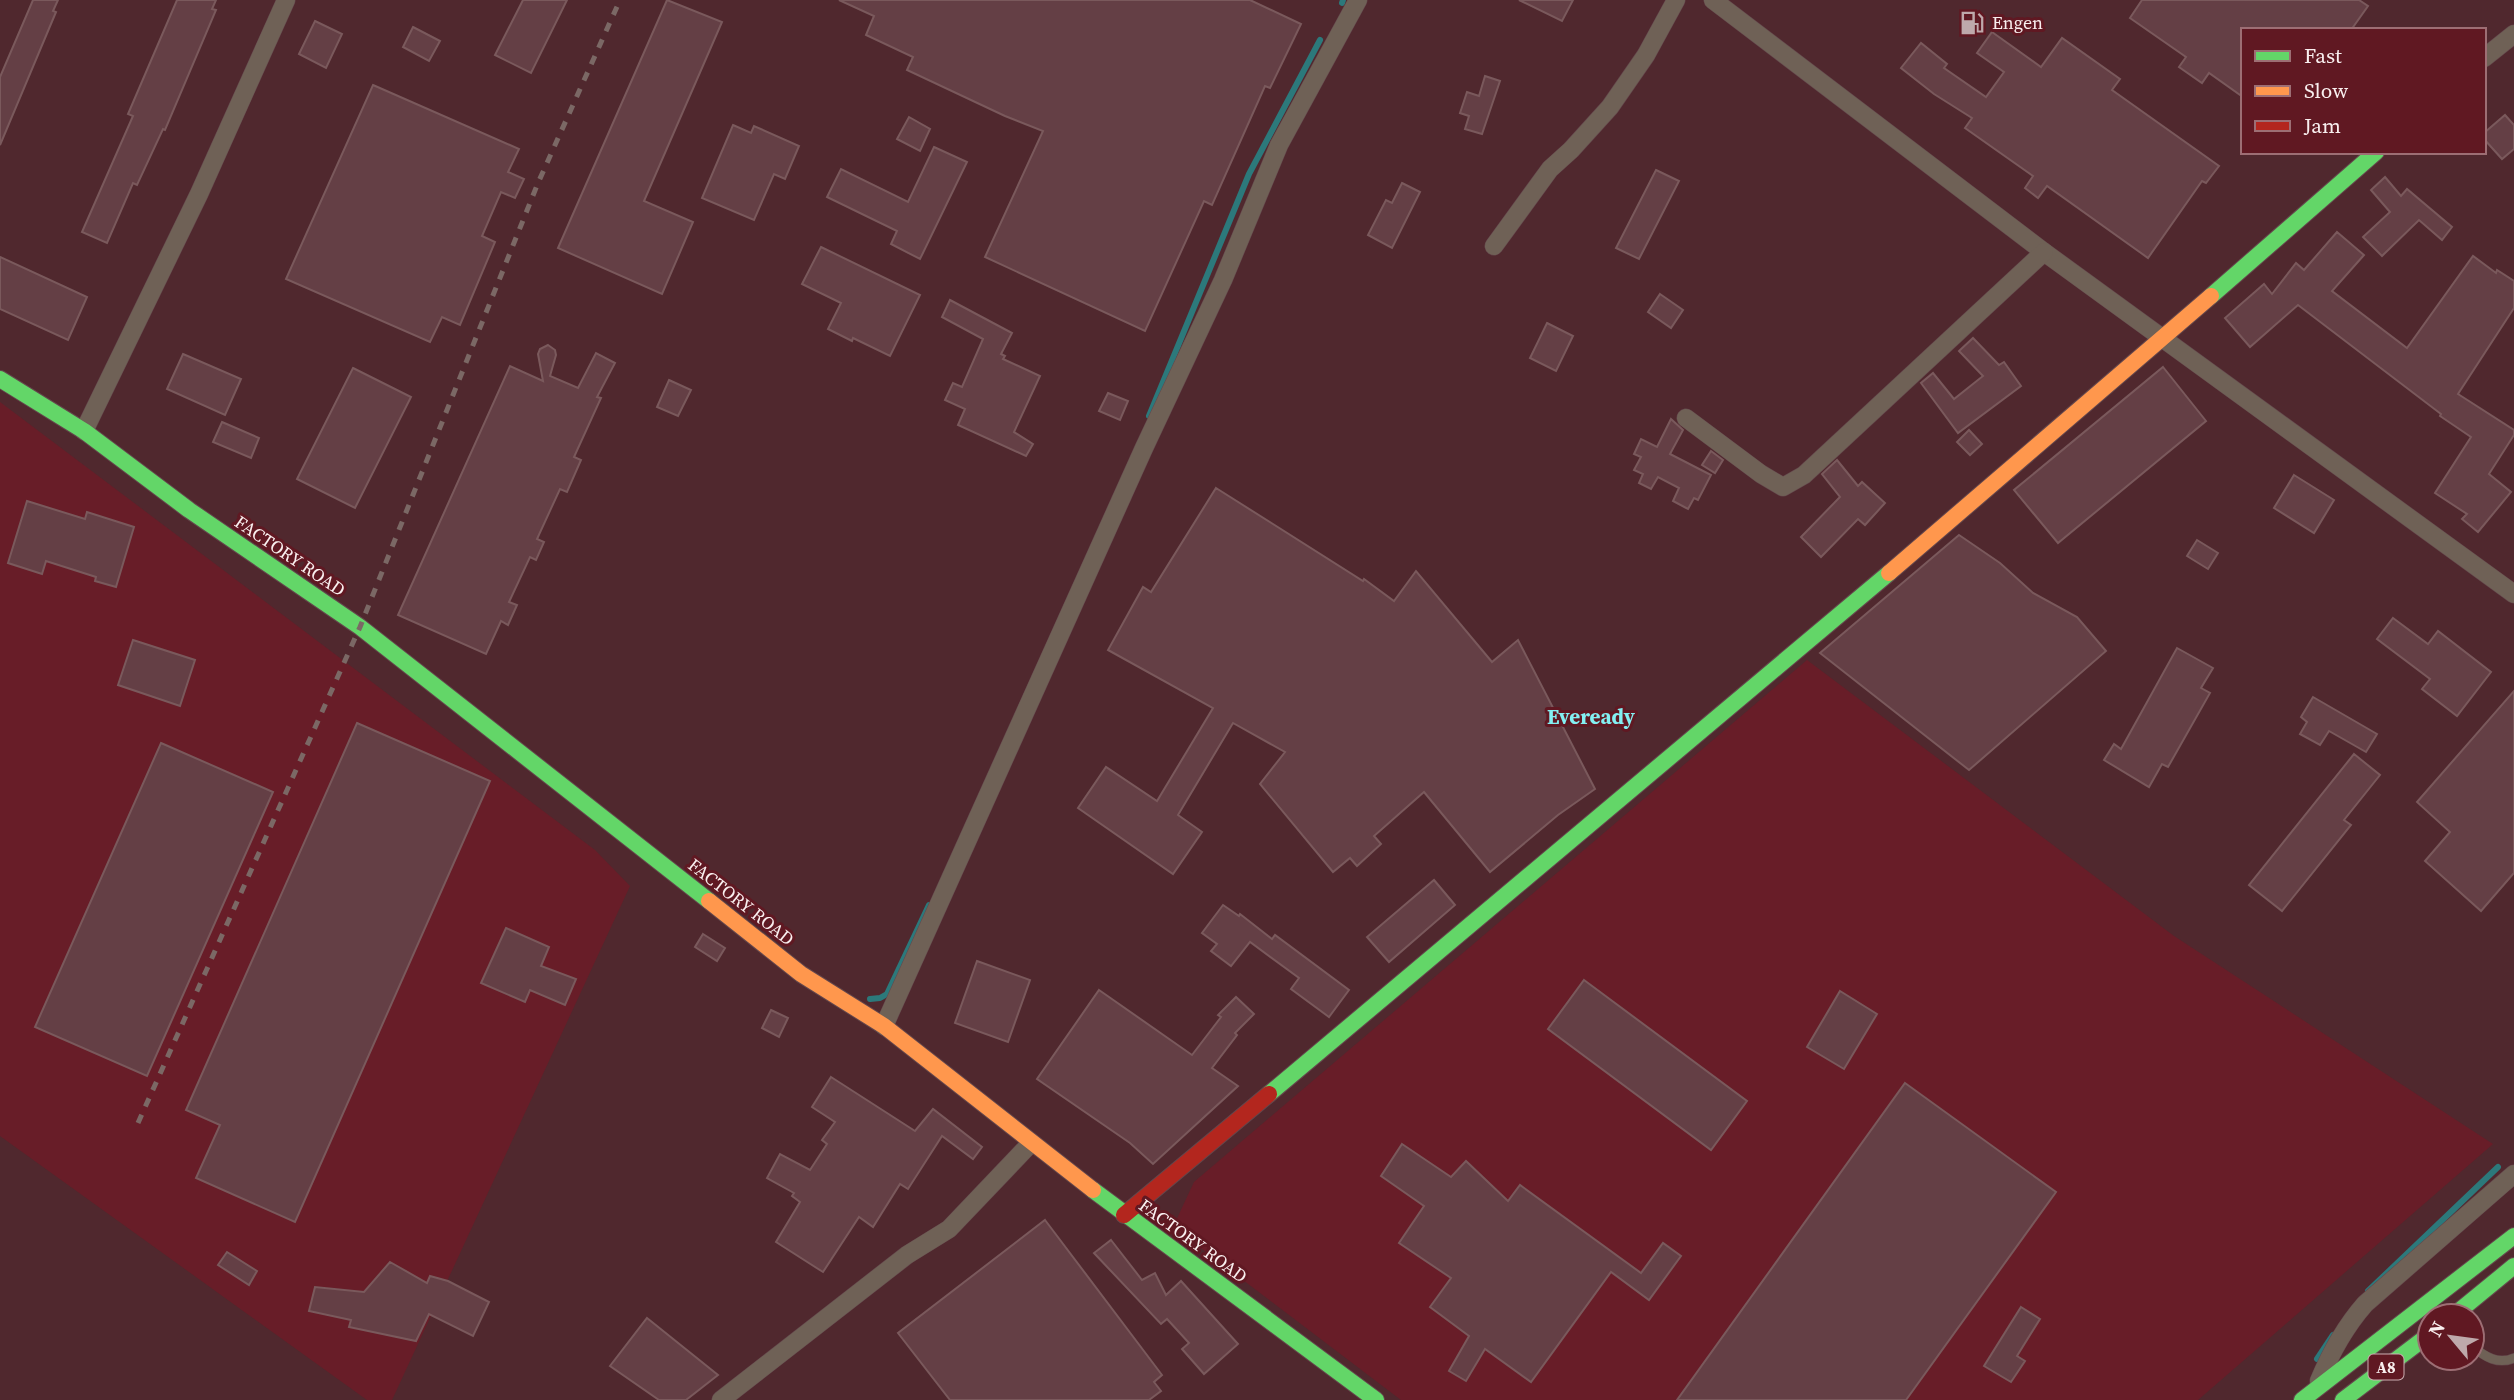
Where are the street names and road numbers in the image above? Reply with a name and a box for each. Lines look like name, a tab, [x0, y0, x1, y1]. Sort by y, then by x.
street label: FACTORY ROAD	[230, 509, 351, 602]
street label: FACTORY ROAD	[683, 852, 800, 951]
street label: FACTORY ROAD	[1134, 1193, 1253, 1288]
road number: A8	[2368, 1354, 2404, 1380]

